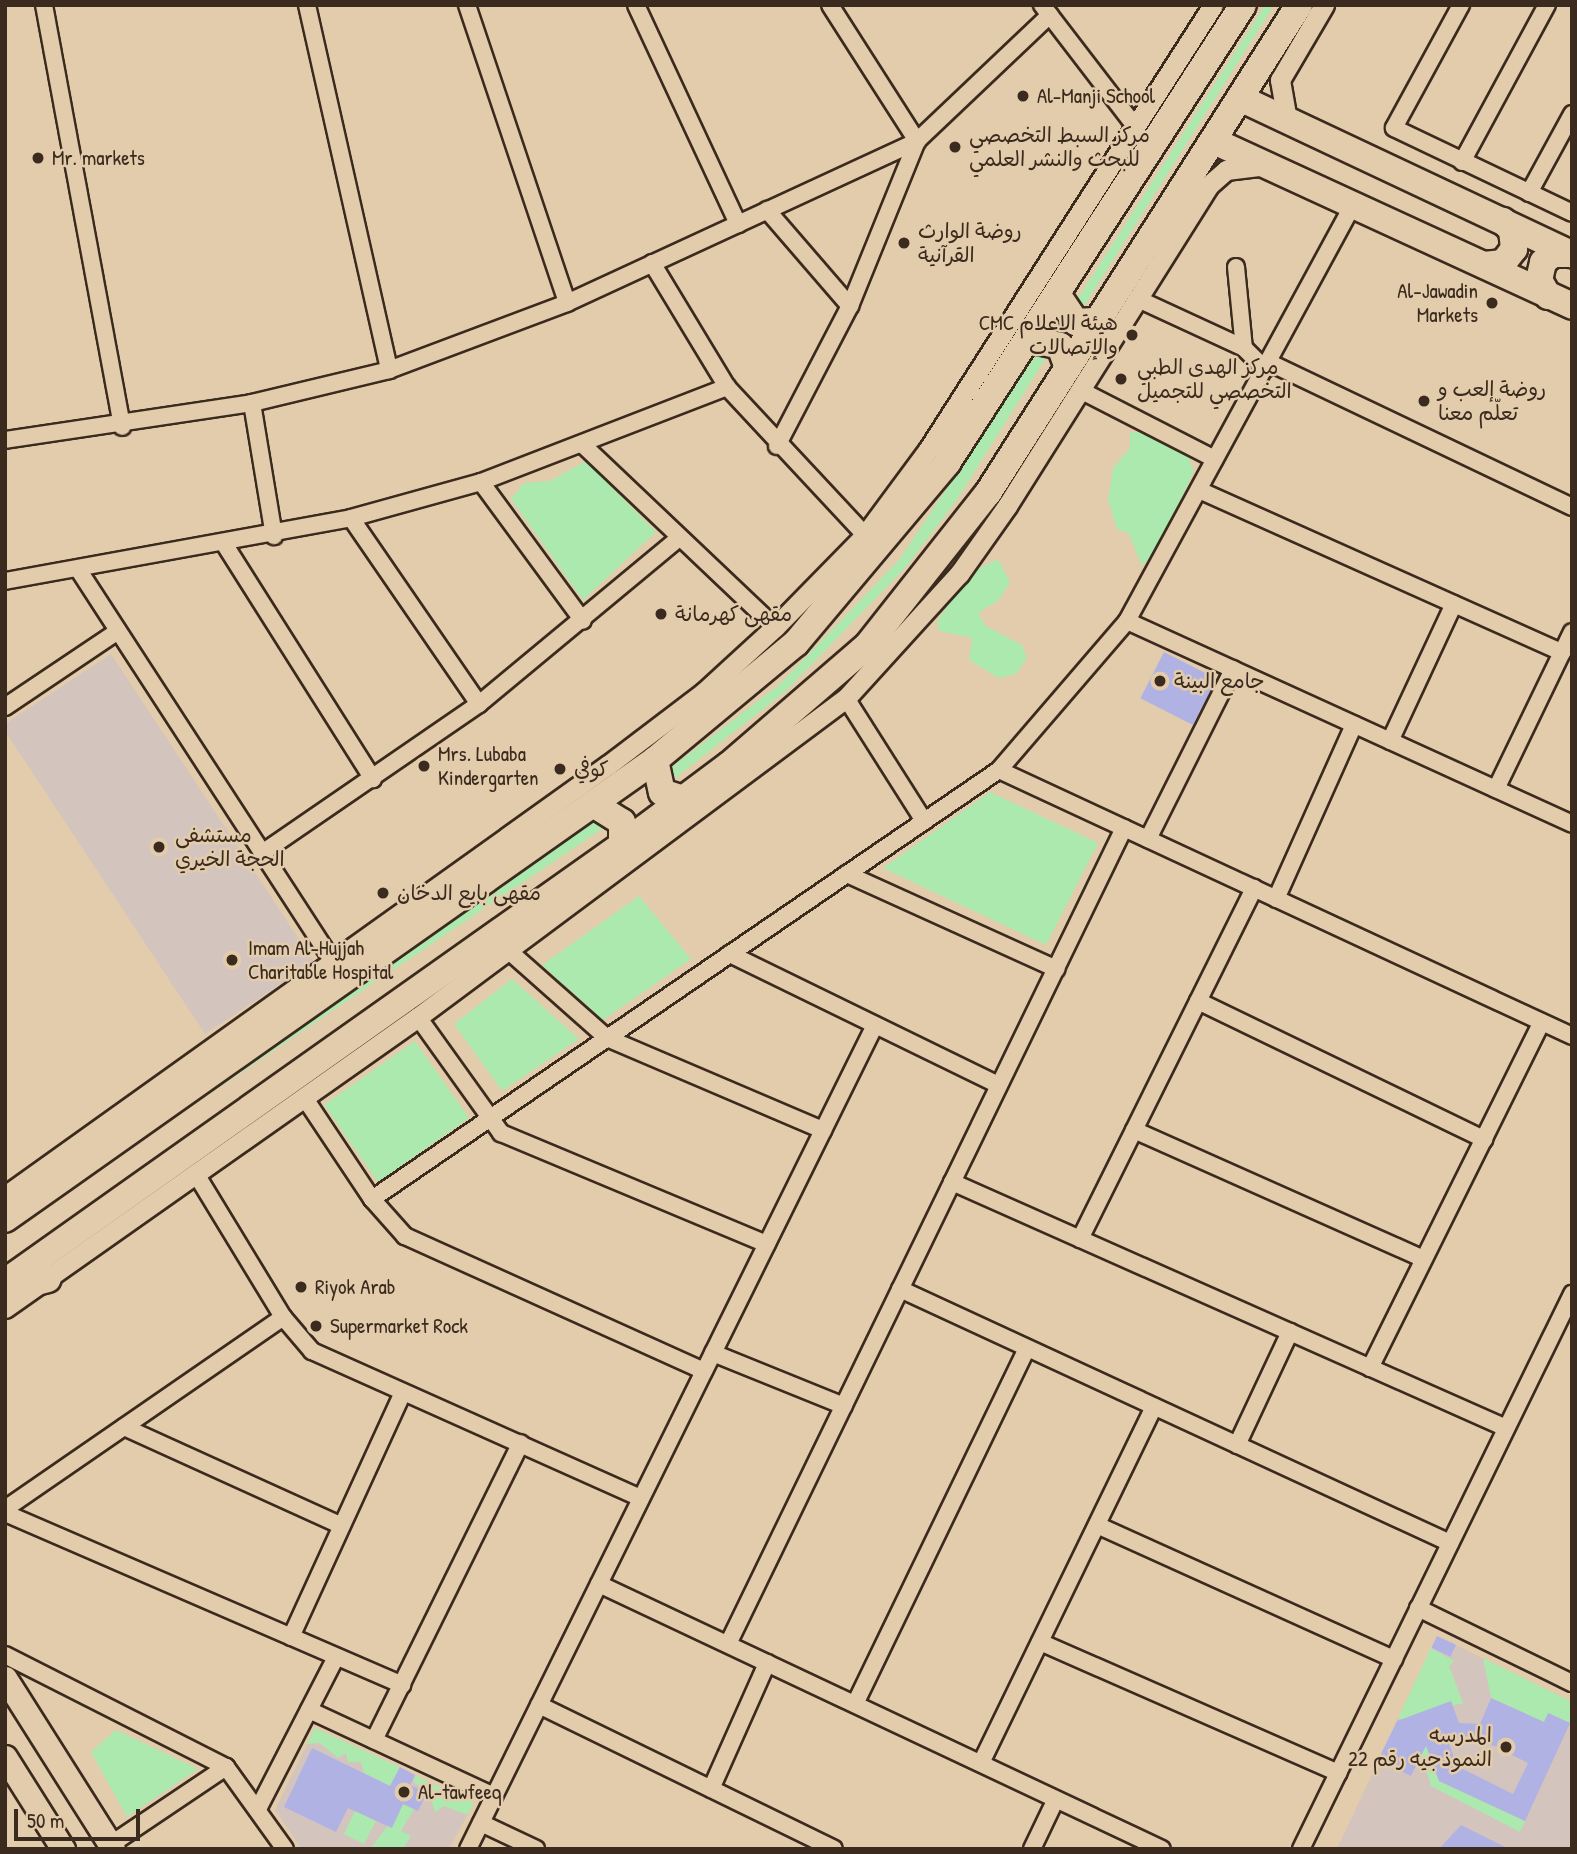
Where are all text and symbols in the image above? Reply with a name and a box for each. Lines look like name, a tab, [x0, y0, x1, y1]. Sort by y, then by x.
place label: Al-Manji School	[1037, 83, 1155, 109]
marker: Al-Manji School	[1015, 88, 1031, 104]
place label: مركز السبط التخصصي للبحث والنشر العلمي	[969, 122, 1150, 172]
marker: مركز السبط التخصصي للبحث والنشر العلمي	[947, 139, 963, 155]
place label: Mr. markets	[52, 145, 145, 171]
marker: Mr. markets	[30, 150, 46, 166]
place label: روضة الوارث القرآنية	[918, 218, 1022, 268]
marker: روضة الوارث القرآنية	[896, 235, 912, 251]
place label: Al-Jawadin Markets	[1397, 278, 1478, 328]
marker: Al-Jawadin Markets	[1484, 295, 1500, 311]
place label: CMC هيئة الاعلام والإتصالات	[979, 310, 1118, 360]
marker: CMC هيئة الاعلام والإتصالات	[1124, 327, 1140, 343]
place label: مركز الهدى الطبي التخصصي للتجميل	[1137, 354, 1292, 404]
marker: مركز الهدى الطبي التخصصي للتجميل	[1111, 369, 1131, 389]
place label: روضة إلعب و تعلّم معنا	[1438, 376, 1546, 426]
marker: روضة إلعب و تعلّم معنا	[1416, 393, 1432, 409]
place label: مقهى كهرمانة	[675, 601, 792, 627]
marker: مقهى كهرمانة	[653, 606, 669, 622]
place label: جامع البينة	[1174, 668, 1265, 694]
marker: جامع البينة	[1152, 673, 1168, 689]
place label: Mrs. Lubaba Kindergarten	[438, 741, 539, 791]
place label: كوفي	[574, 756, 609, 782]
marker: Mrs. Lubaba Kindergarten	[416, 758, 432, 774]
marker: كوفي	[552, 761, 568, 777]
place label: مستشفى الحجة الخيري	[175, 822, 285, 872]
marker: مستشفى الحجة الخيري	[149, 837, 169, 857]
place label: مقهى بايع الدخان	[397, 880, 541, 906]
marker: مقهى بايع الدخان	[375, 885, 391, 901]
place label: Imam Al-Hujjah Charitable Hospital	[248, 935, 393, 985]
marker: Imam Al-Hujjah Charitable Hospital	[222, 950, 242, 970]
place label: Riyok Arab	[315, 1274, 395, 1300]
marker: Riyok Arab	[293, 1279, 309, 1295]
place label: Supermarket Rock	[330, 1313, 468, 1339]
marker: Supermarket Rock	[308, 1318, 324, 1334]
place label: المدرسه النموذجيه رقم 22	[1348, 1722, 1492, 1772]
marker: المدرسه النموذجيه رقم 22	[1498, 1739, 1514, 1755]
place label: Al-tawfeeq	[418, 1779, 501, 1805]
marker: Al-tawfeeq	[396, 1784, 412, 1800]
scale bar	[18, 1794, 144, 1838]
text: 50 m	[27, 1806, 64, 1835]

